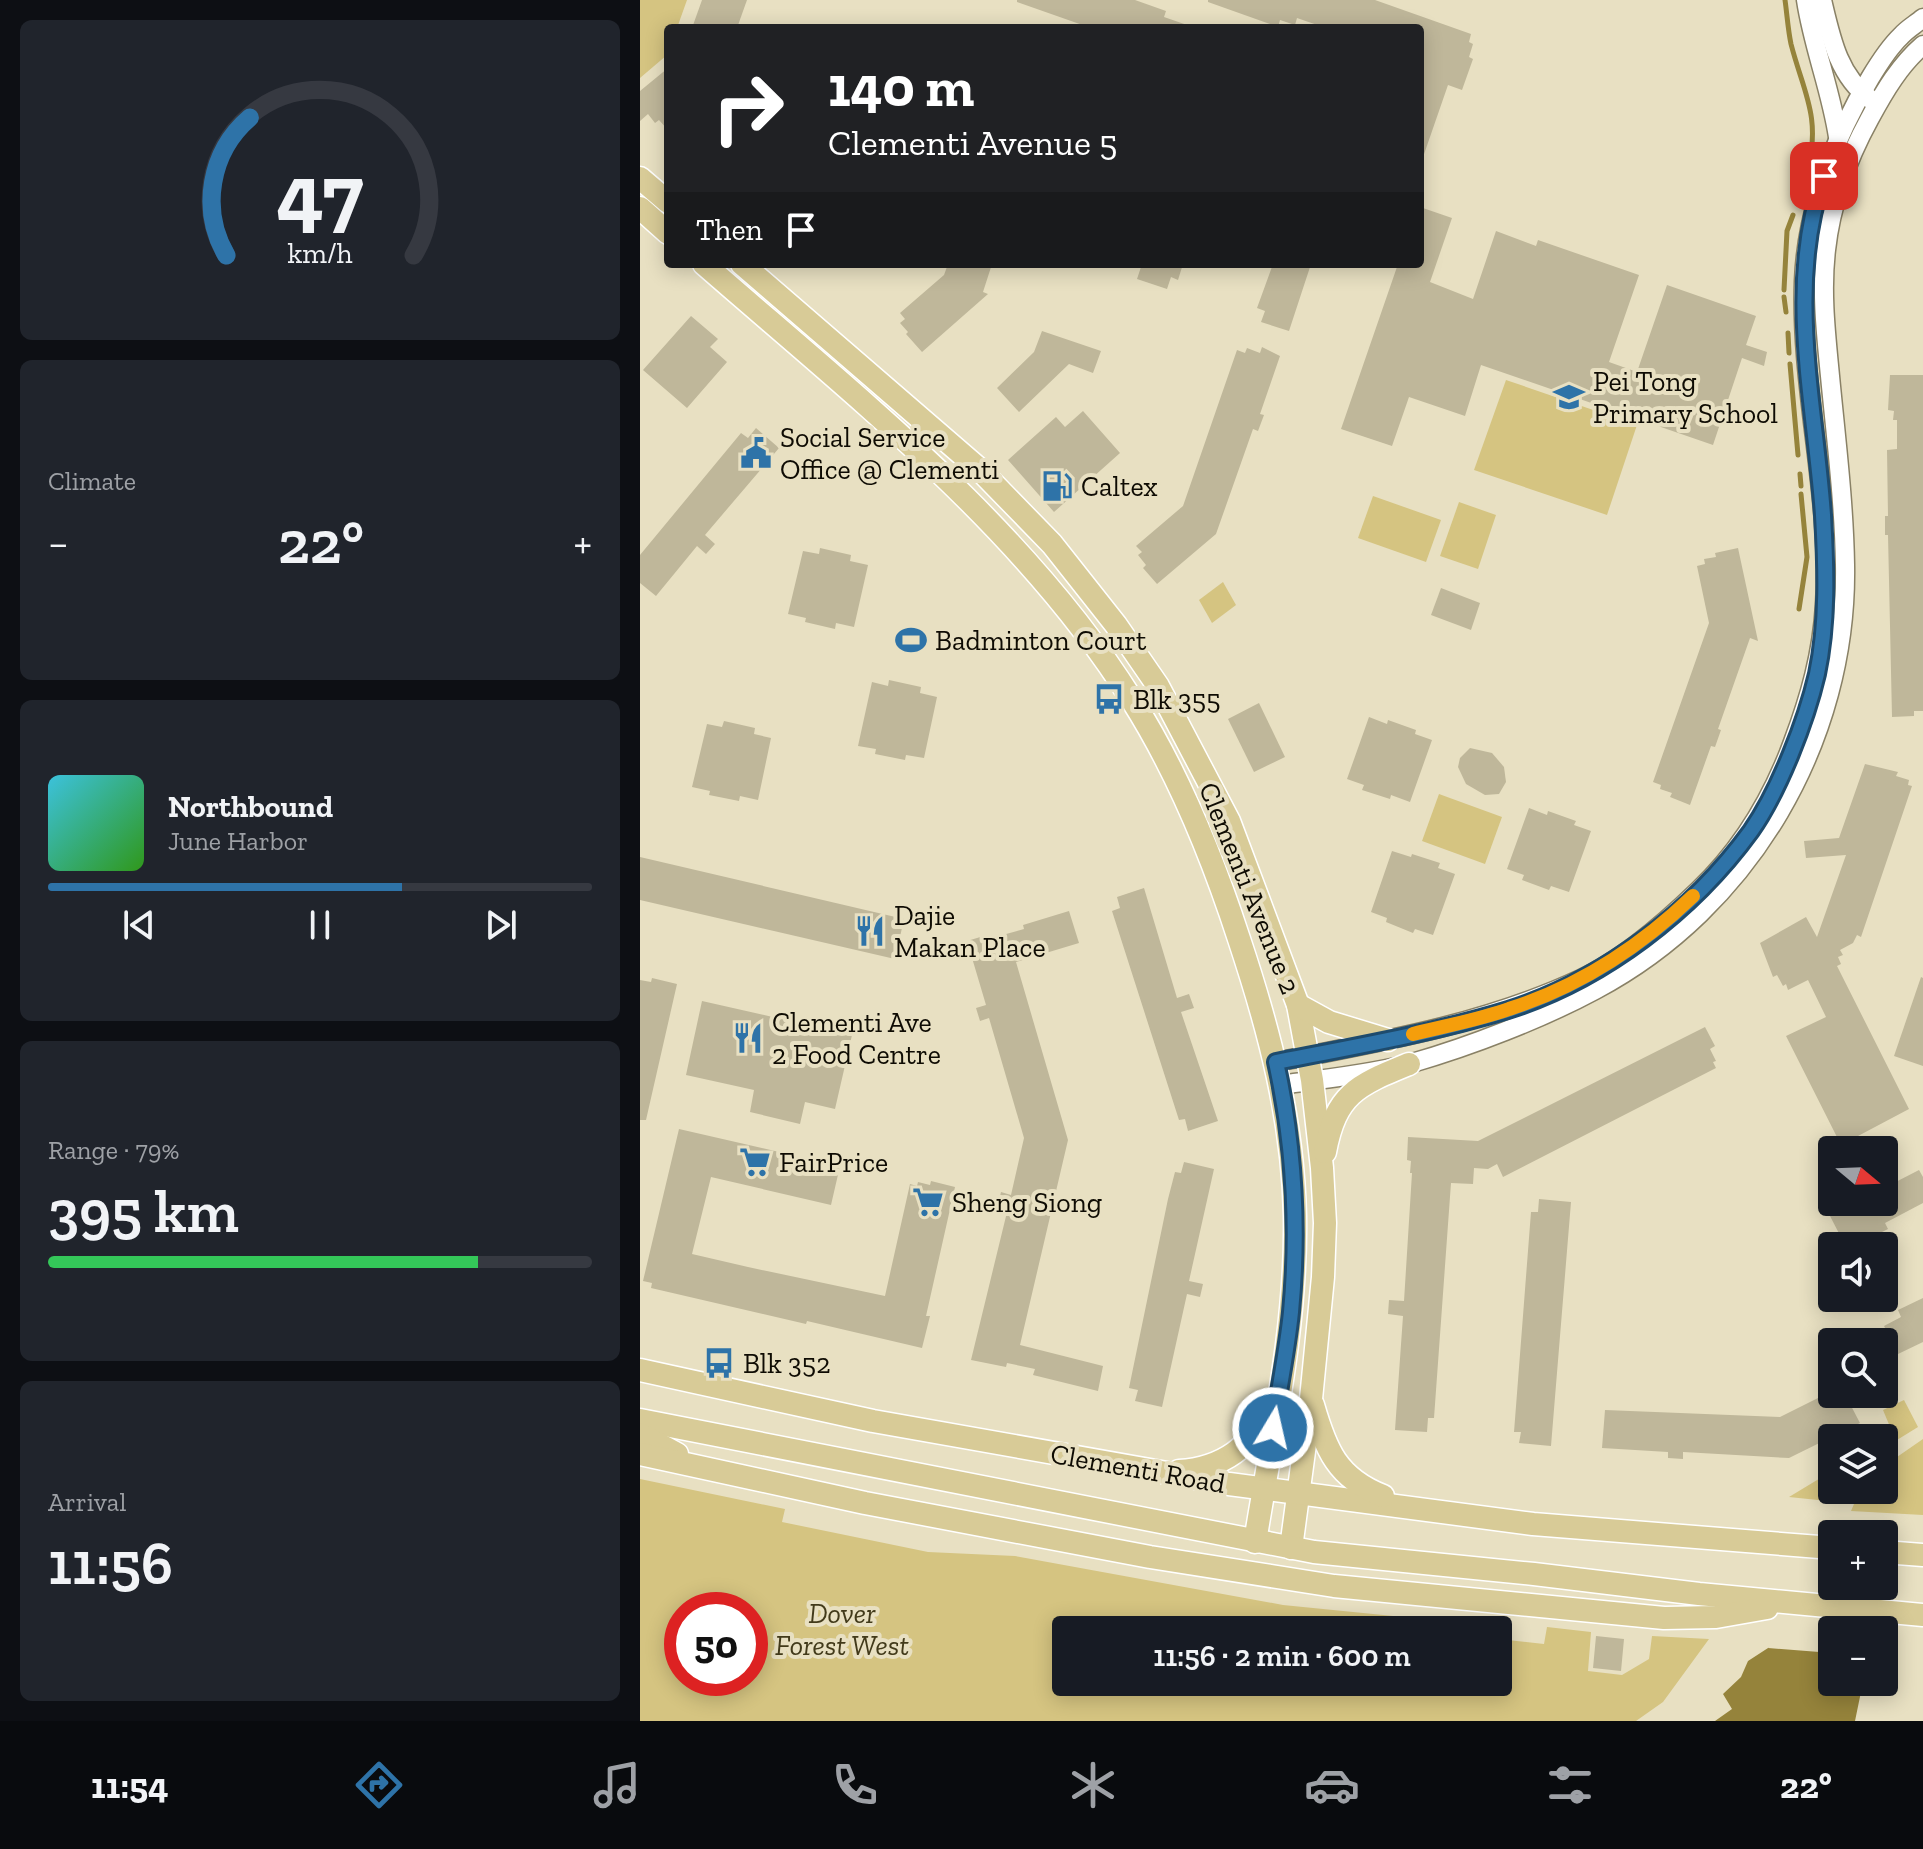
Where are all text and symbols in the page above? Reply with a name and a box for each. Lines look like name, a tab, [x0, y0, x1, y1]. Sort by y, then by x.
text: 140 m	[828, 53, 974, 120]
icon: right	[696, 56, 800, 160]
text: Clementi Avenue 5	[828, 121, 1118, 164]
pin	[1790, 142, 1858, 210]
text: 47	[277, 143, 363, 243]
icon: arrive	[1802, 154, 1846, 198]
icon: arrive	[779, 208, 823, 252]
text: Then	[696, 212, 763, 248]
text: km/h	[287, 236, 353, 270]
place label: Pei Tong Primary School	[1593, 365, 1778, 430]
school or university icon: Pei Tong Primary School	[1552, 380, 1586, 414]
place label: Social Service Office @ Clementi	[780, 421, 999, 486]
public building icon: Social Service Office @ Clementi	[739, 436, 773, 470]
text: Climate	[48, 465, 136, 497]
fuel station icon: Caltex	[1040, 469, 1074, 503]
place label: Caltex	[1081, 470, 1158, 503]
text: 22°	[278, 506, 364, 578]
text: −	[48, 516, 69, 569]
text: +	[573, 516, 592, 569]
sports icon: Badminton Court	[894, 623, 928, 657]
place label: Badminton Court	[935, 624, 1147, 657]
bus stop icon: Blk 355	[1092, 682, 1126, 716]
place label: Blk 355	[1133, 683, 1220, 716]
street label: Clementi Avenue 2	[1192, 778, 1307, 999]
text: Northbound	[168, 789, 333, 825]
text: June Harbor	[168, 825, 308, 857]
place label: Dajie Makan Place	[894, 899, 1046, 964]
icon: previous	[117, 903, 161, 947]
icon: pause	[298, 903, 342, 947]
icon: next	[479, 903, 523, 947]
restaurant icon: Dajie Makan Place	[853, 914, 887, 948]
place label: Clementi Ave 2 Food Centre	[772, 1006, 941, 1071]
restaurant icon: Clementi Ave 2 Food Centre	[731, 1021, 765, 1055]
text: Range · 79%	[48, 1134, 179, 1166]
north arrow	[1818, 1136, 1898, 1216]
map controls	[1818, 1136, 1898, 1696]
supermarket icon: FairPrice	[738, 1145, 772, 1179]
place label: FairPrice	[779, 1146, 888, 1179]
text: 395 km	[48, 1175, 239, 1247]
supermarket icon: Sheng Siong	[911, 1185, 945, 1219]
place label: Sheng Siong	[952, 1186, 1102, 1219]
button: sound	[1818, 1232, 1898, 1312]
button: search	[1818, 1328, 1898, 1408]
bus stop icon: Blk 352	[702, 1346, 736, 1380]
place label: Blk 352	[743, 1347, 831, 1380]
position arrow	[1231, 1386, 1315, 1470]
button: layers	[1818, 1424, 1898, 1504]
street label: Clementi Road	[1048, 1437, 1228, 1500]
text: Arrival	[48, 1486, 126, 1518]
button: +	[1818, 1520, 1898, 1600]
text: 11:56	[48, 1527, 173, 1599]
speed limit sign: 50	[664, 1592, 768, 1696]
park label: Dover Forest West	[775, 1597, 909, 1662]
button: −	[1818, 1616, 1898, 1696]
text: 11:56 · 2 min · 600 m	[1153, 1638, 1411, 1674]
icon: directions	[351, 1757, 407, 1813]
icon: music	[589, 1757, 645, 1813]
icon: phone	[827, 1757, 883, 1813]
icon: climate	[1065, 1757, 1121, 1813]
icon: car	[1304, 1757, 1360, 1813]
icon: filters	[1542, 1757, 1598, 1813]
text: 11:54	[91, 1764, 168, 1807]
text: 22°	[1780, 1764, 1832, 1807]

